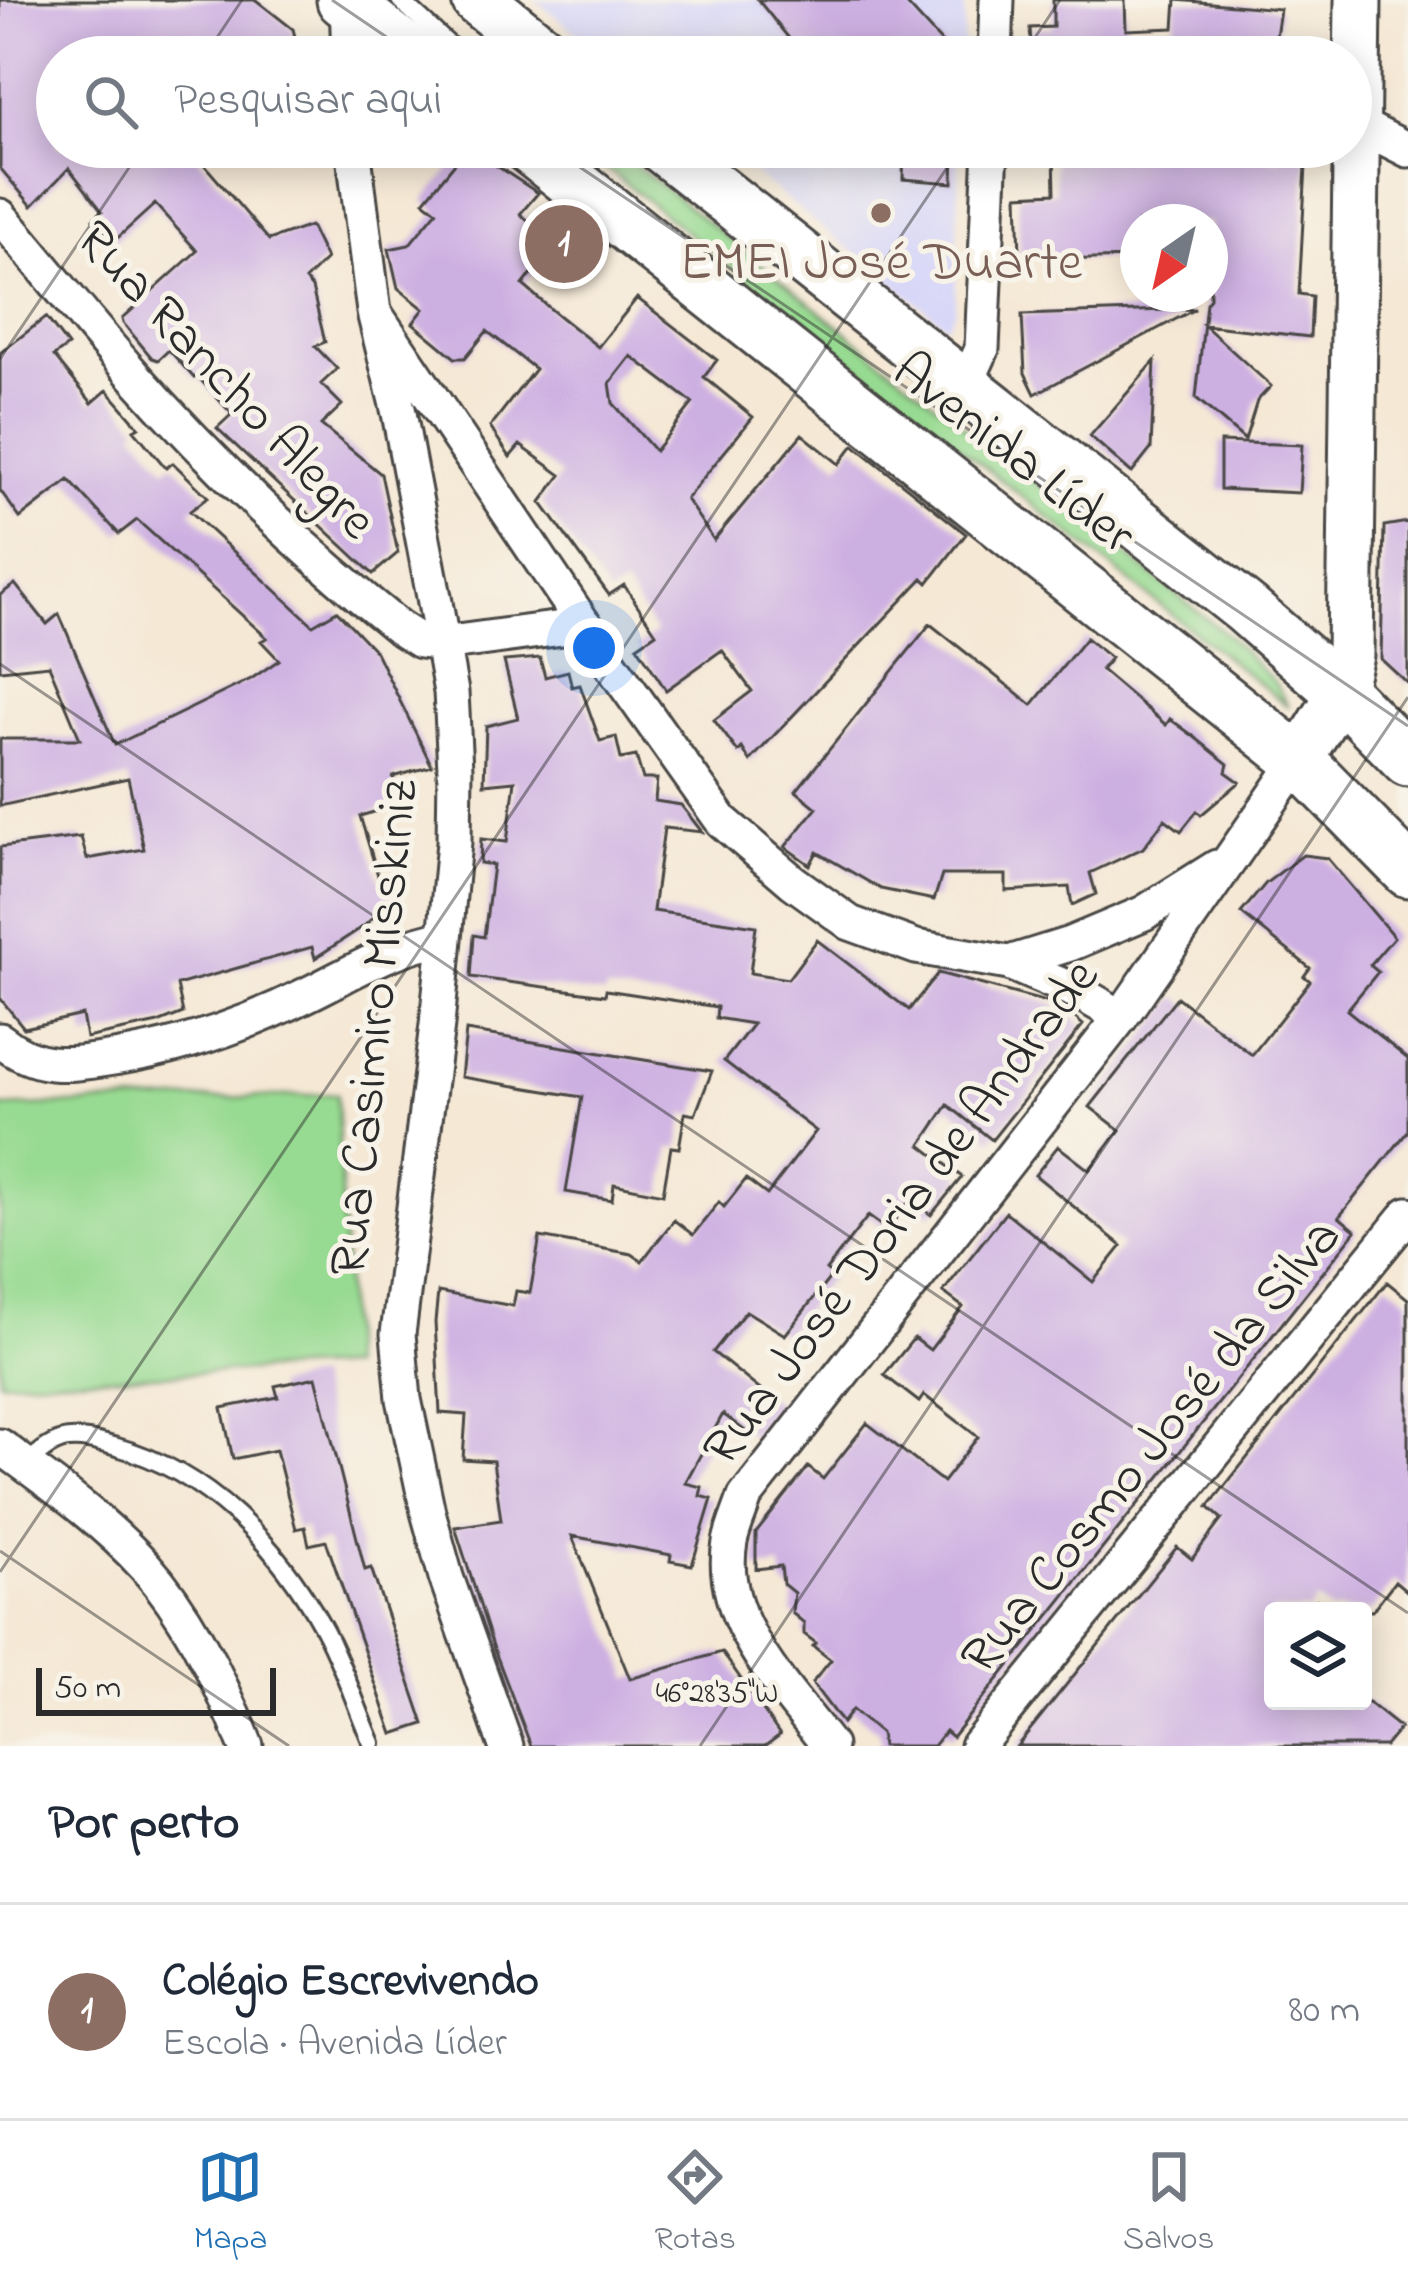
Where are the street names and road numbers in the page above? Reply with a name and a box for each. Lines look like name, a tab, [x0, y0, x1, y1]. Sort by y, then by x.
street label: Rua Rancho Alegre	[54, 205, 394, 560]
street label: Avenida Líder	[874, 335, 1151, 575]
street label: Rua Casimiro Misskiniz	[312, 775, 442, 1280]
street label: Rua José Doria de Andrade	[686, 943, 1121, 1484]
street label: Rua Cosmo José da Silva	[944, 1203, 1362, 1693]

